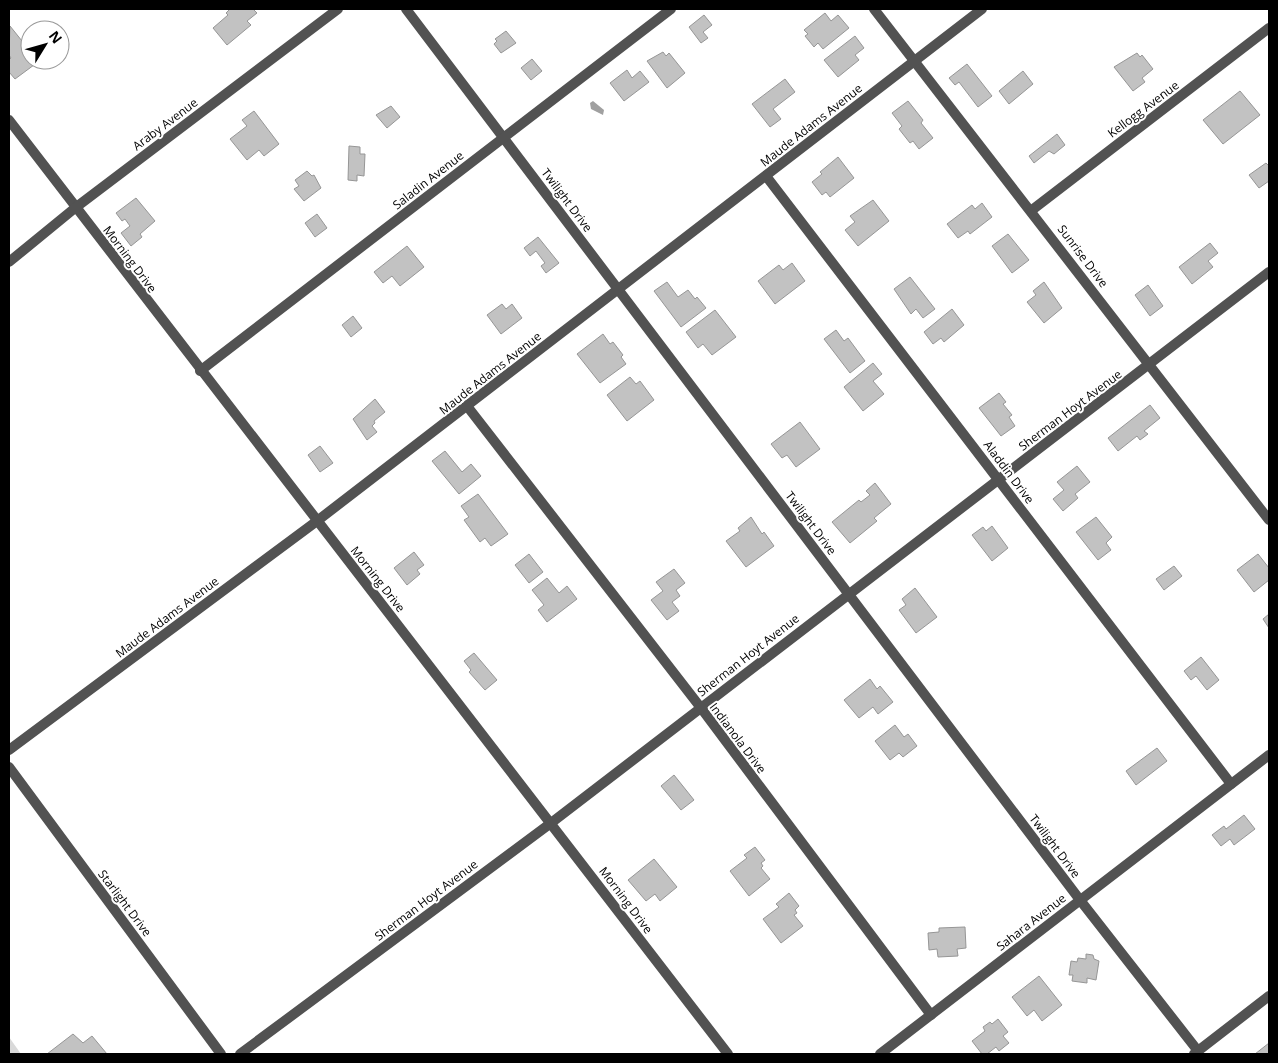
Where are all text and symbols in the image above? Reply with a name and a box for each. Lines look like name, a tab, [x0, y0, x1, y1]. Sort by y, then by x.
north arrow	[20, 20, 70, 70]
text: N	[45, 27, 67, 47]
street label: Kellogg Avenue	[1104, 76, 1182, 141]
street label: Maude Adams Avenue	[756, 80, 866, 170]
street label: Araby Avenue	[129, 94, 201, 154]
street label: Saladin Avenue	[389, 147, 467, 213]
street label: Twilight Drive	[537, 165, 597, 236]
street label: Sunrise Drive	[1054, 221, 1112, 291]
street label: Morning Drive	[99, 222, 161, 296]
street label: Maude Adams Avenue	[435, 328, 545, 418]
street label: Sherman Hoyt Avenue	[1015, 365, 1125, 454]
street label: Aladdin Drive	[980, 437, 1038, 507]
street label: Twilight Drive	[781, 488, 841, 559]
street label: Morning Drive	[347, 542, 409, 616]
street label: Maude Adams Avenue	[112, 572, 222, 662]
street label: Sherman Hoyt Avenue	[693, 610, 803, 700]
street label: Indianola Drive	[706, 699, 770, 777]
street label: Twilight Drive	[1025, 811, 1085, 882]
street label: Sherman Hoyt Avenue	[371, 855, 481, 944]
street label: Morning Drive	[595, 863, 657, 937]
street label: Starlight Drive	[94, 866, 156, 940]
street label: Sahara Avenue	[993, 889, 1069, 954]

